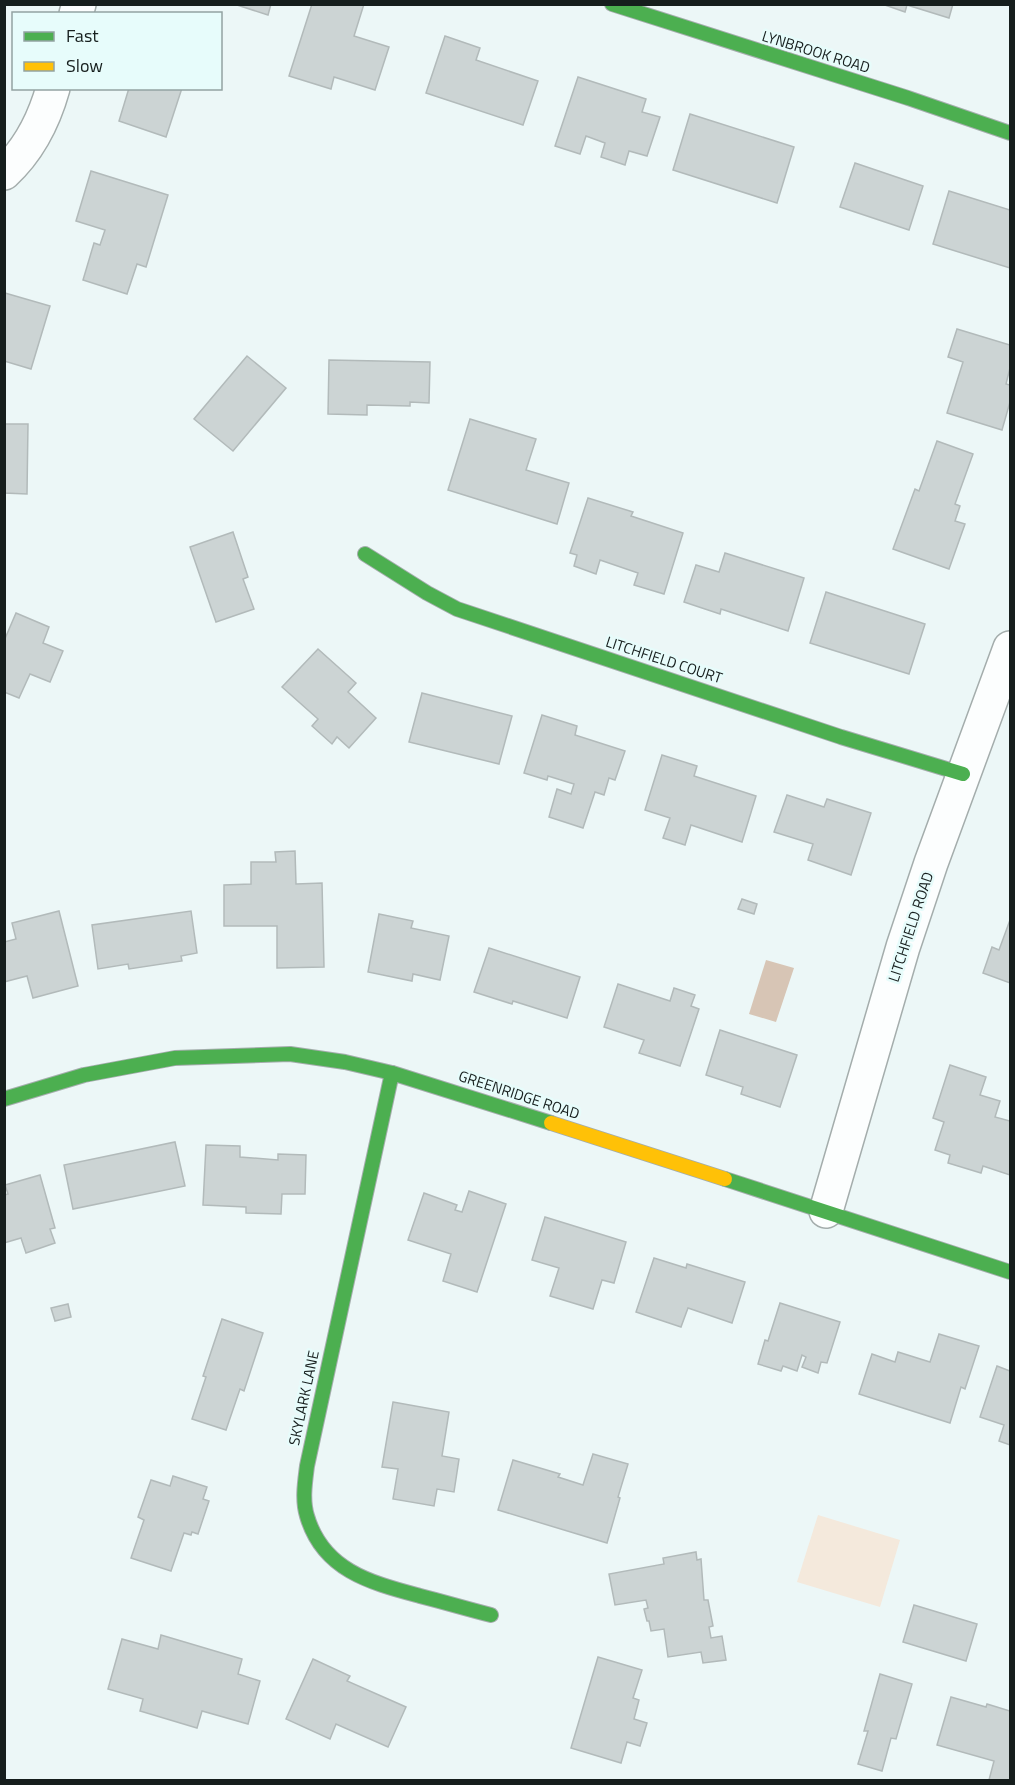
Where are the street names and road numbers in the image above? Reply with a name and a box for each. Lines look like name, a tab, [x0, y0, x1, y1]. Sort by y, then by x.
street label: LYNBROOK ROAD	[759, 24, 873, 79]
street label: LITCHFIELD COURT	[603, 630, 726, 689]
street label: LITCHFIELD ROAD	[882, 869, 939, 985]
street label: GREENRIDGE ROAD	[456, 1064, 583, 1125]
street label: SKYLARK LANE	[282, 1348, 325, 1447]

